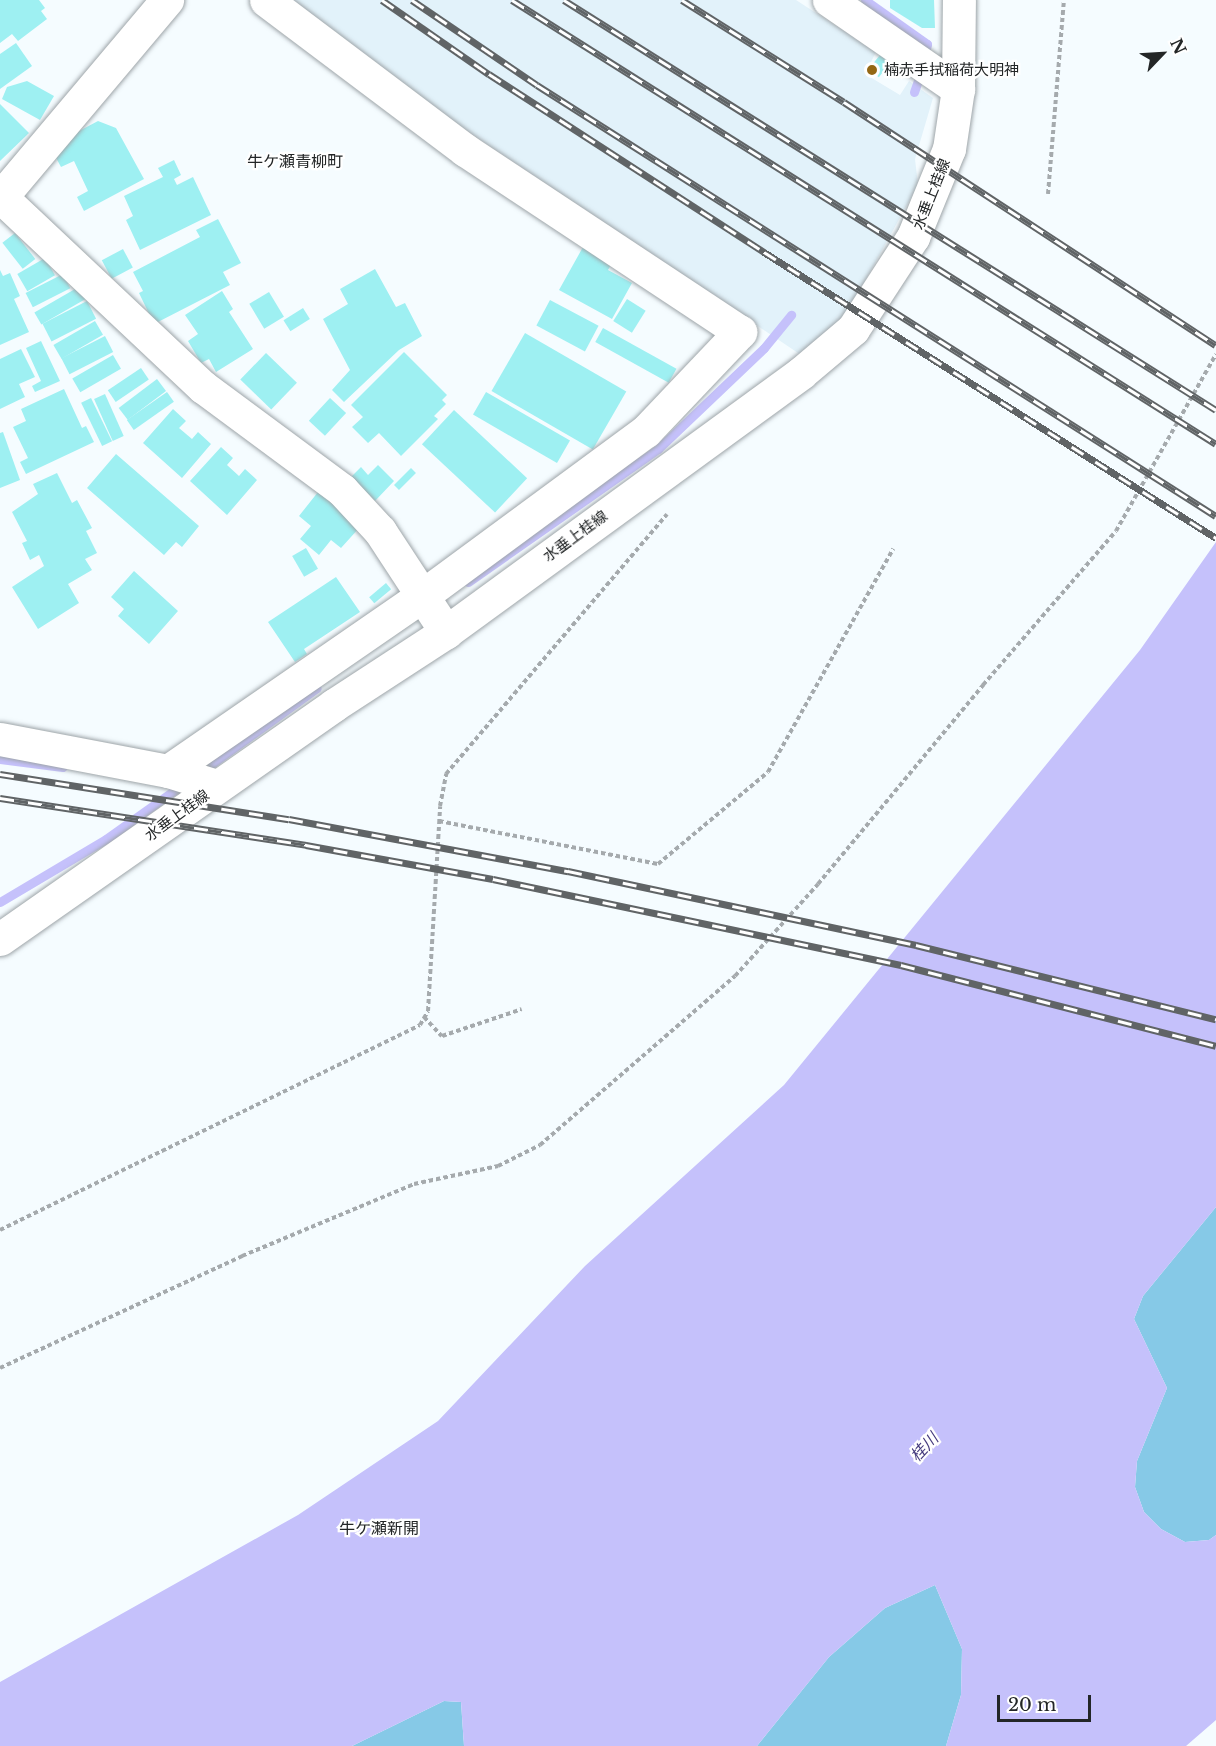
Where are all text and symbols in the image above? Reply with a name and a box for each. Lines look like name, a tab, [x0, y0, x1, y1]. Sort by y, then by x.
north arrow	[1132, 24, 1192, 84]
text: N	[1166, 35, 1191, 57]
place label: 楠赤手拭稲荷大明神	[884, 61, 1019, 79]
marker: 楠赤手拭稲荷大明神	[865, 63, 879, 77]
district label: 牛ケ瀬青柳町	[247, 151, 343, 171]
street label: 水垂上桂線	[909, 156, 953, 232]
street label: 水垂上桂線	[539, 507, 611, 565]
street label: 水垂上桂線	[141, 786, 213, 844]
water label: 桂川	[906, 1429, 942, 1465]
district label: 牛ケ瀬新開	[339, 1518, 419, 1538]
scale bar	[1000, 1683, 1094, 1721]
text: 20 m	[1008, 1694, 1056, 1716]

